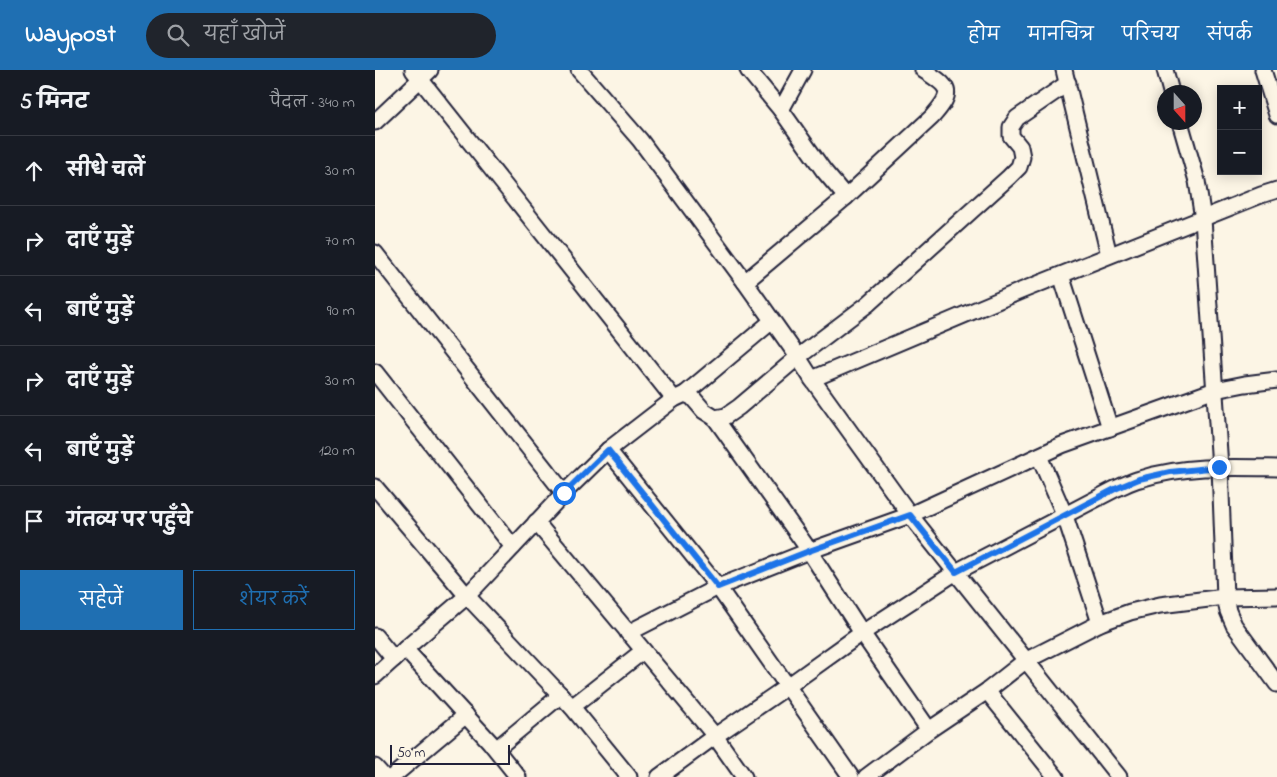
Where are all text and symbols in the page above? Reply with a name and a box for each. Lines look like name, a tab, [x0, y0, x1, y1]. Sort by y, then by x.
search box	[146, 13, 496, 58]
text: Waypost	[25, 18, 116, 53]
icon: search	[164, 21, 192, 49]
text: यहाँ खोजें	[204, 22, 285, 49]
text: होम	[968, 23, 1000, 49]
text: मानचित्र	[1028, 23, 1094, 49]
text: परिचय	[1122, 23, 1179, 49]
text: संपर्क	[1207, 23, 1252, 49]
north arrow	[1157, 85, 1202, 130]
map controls	[1217, 85, 1262, 175]
button: +	[1217, 85, 1262, 130]
text: 5 मिनट	[20, 88, 88, 118]
text: पैदल · 340 m	[270, 91, 355, 115]
button: −	[1217, 130, 1262, 175]
icon: ahead	[20, 157, 48, 185]
text: सीधे चलें	[67, 158, 145, 185]
text: 30 m	[325, 159, 355, 183]
icon: right	[20, 227, 48, 255]
text: दाएँ मुड़ें	[67, 228, 133, 255]
text: 70 m	[325, 229, 355, 253]
icon: left	[20, 297, 48, 325]
text: बाएँ मुड़ें	[67, 298, 134, 325]
text: 90 m	[327, 299, 355, 323]
icon: right	[20, 367, 48, 395]
text: दाएँ मुड़ें	[67, 368, 133, 395]
text: 30 m	[325, 369, 355, 393]
icon: left	[20, 437, 48, 465]
text: बाएँ मुड़ें	[67, 438, 134, 465]
text: 120 m	[319, 439, 355, 463]
route end	[1208, 456, 1231, 479]
route start	[553, 482, 576, 505]
icon: arrive	[20, 507, 48, 535]
text: गंतव्य पर पहुँचे	[67, 508, 192, 535]
button: सहेजें	[20, 570, 183, 630]
button: शेयर करें	[193, 570, 355, 630]
scale bar	[390, 742, 510, 765]
text: 50 m	[397, 743, 425, 764]

